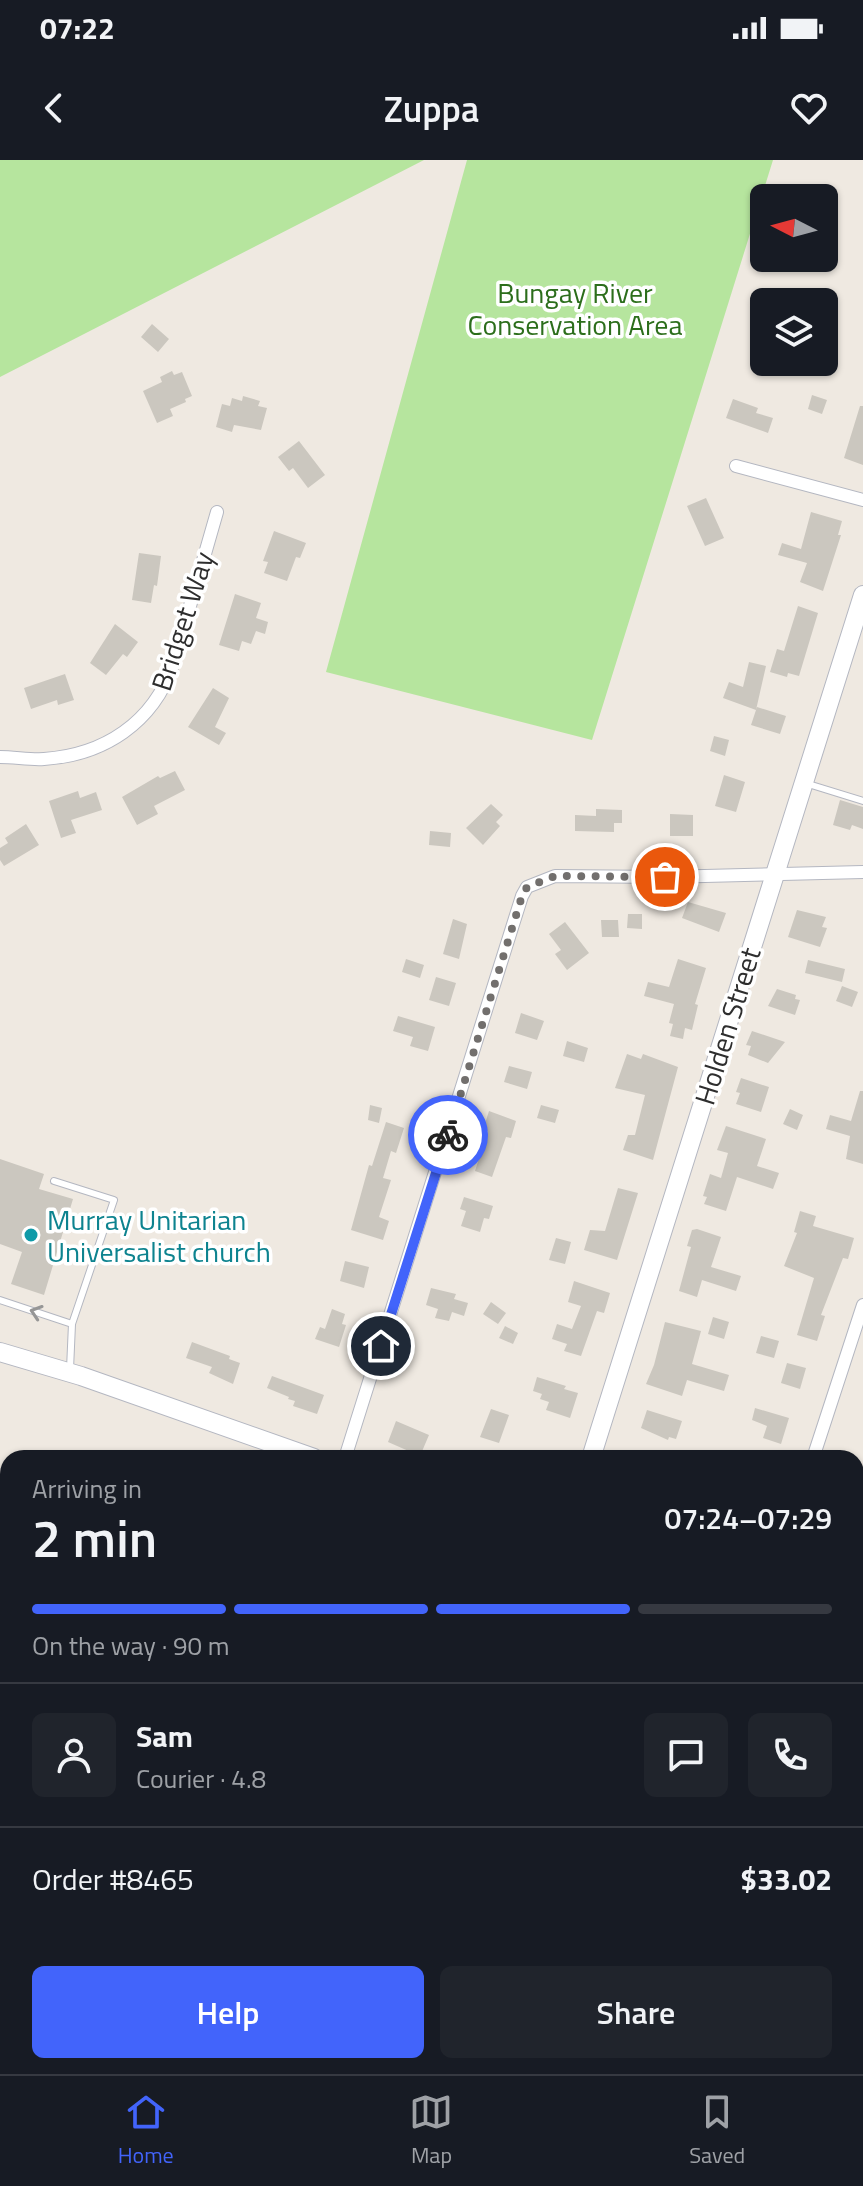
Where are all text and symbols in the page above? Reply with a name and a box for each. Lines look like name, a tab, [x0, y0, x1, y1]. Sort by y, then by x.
text: 07:22	[40, 5, 115, 51]
text: Zuppa	[384, 81, 479, 136]
icon: back	[32, 86, 76, 130]
icon: heart	[787, 86, 831, 130]
north arrow	[750, 184, 838, 272]
map controls	[750, 184, 838, 376]
park label: Bungay River Conservation Area	[467, 271, 683, 346]
button: layers	[750, 288, 838, 376]
street label: Bridget Way	[139, 546, 225, 696]
pin	[631, 843, 699, 911]
icon: bag	[643, 855, 687, 899]
street label: Holden Street	[683, 942, 771, 1110]
courier	[408, 1095, 488, 1175]
icon: bike	[426, 1113, 470, 1157]
place label: Murray Unitarian Universalist church	[47, 1198, 271, 1273]
marker: Murray Unitarian Universalist church	[22, 1226, 40, 1244]
one-way arrow	[30, 1305, 44, 1321]
pin	[347, 1312, 415, 1380]
icon: home	[359, 1324, 403, 1368]
text: Arriving in	[32, 1469, 142, 1508]
text: 07:24–07:29	[665, 1495, 832, 1541]
text: 2 min	[32, 1498, 157, 1577]
text: On the way · 90 m	[32, 1626, 230, 1665]
button: person	[32, 1713, 116, 1797]
text: Sam	[136, 1713, 193, 1759]
button: chat	[644, 1713, 728, 1797]
button: phone	[748, 1713, 832, 1797]
text: Courier · 4.8	[136, 1759, 266, 1798]
text: Order #8465	[32, 1856, 194, 1902]
text: $33.02	[740, 1856, 832, 1902]
button: Help	[32, 1966, 424, 2058]
button: Share	[440, 1966, 832, 2058]
tab: Home	[118, 2090, 174, 2172]
tab: Map	[409, 2090, 453, 2172]
tab: Saved	[689, 2090, 745, 2172]

